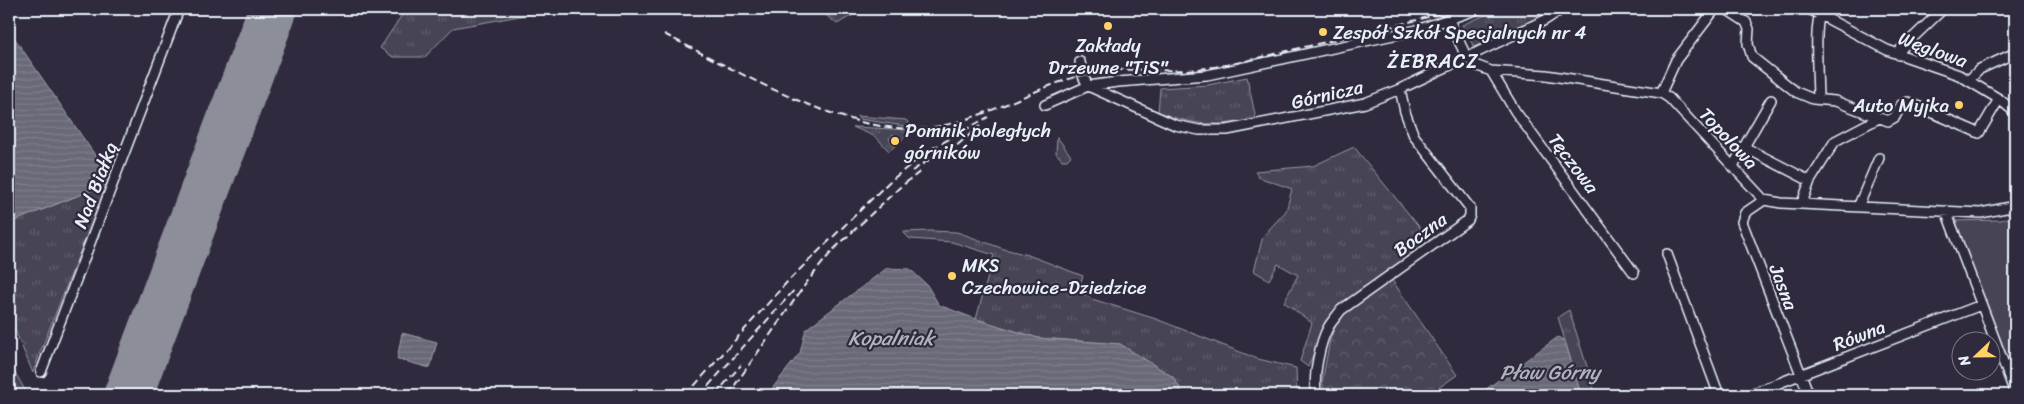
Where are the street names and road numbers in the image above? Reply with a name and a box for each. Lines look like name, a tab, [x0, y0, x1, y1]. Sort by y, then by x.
street label: Węglowa	[1893, 22, 1973, 77]
street label: Górnicza	[1288, 70, 1367, 119]
street label: Topolowa	[1691, 99, 1767, 178]
street label: Tęczowa	[1540, 126, 1608, 201]
street label: Nad Białką	[64, 137, 127, 233]
street label: Boczna	[1386, 203, 1455, 265]
street label: Jasna	[1759, 258, 1808, 315]
street label: Równa	[1828, 310, 1891, 361]

